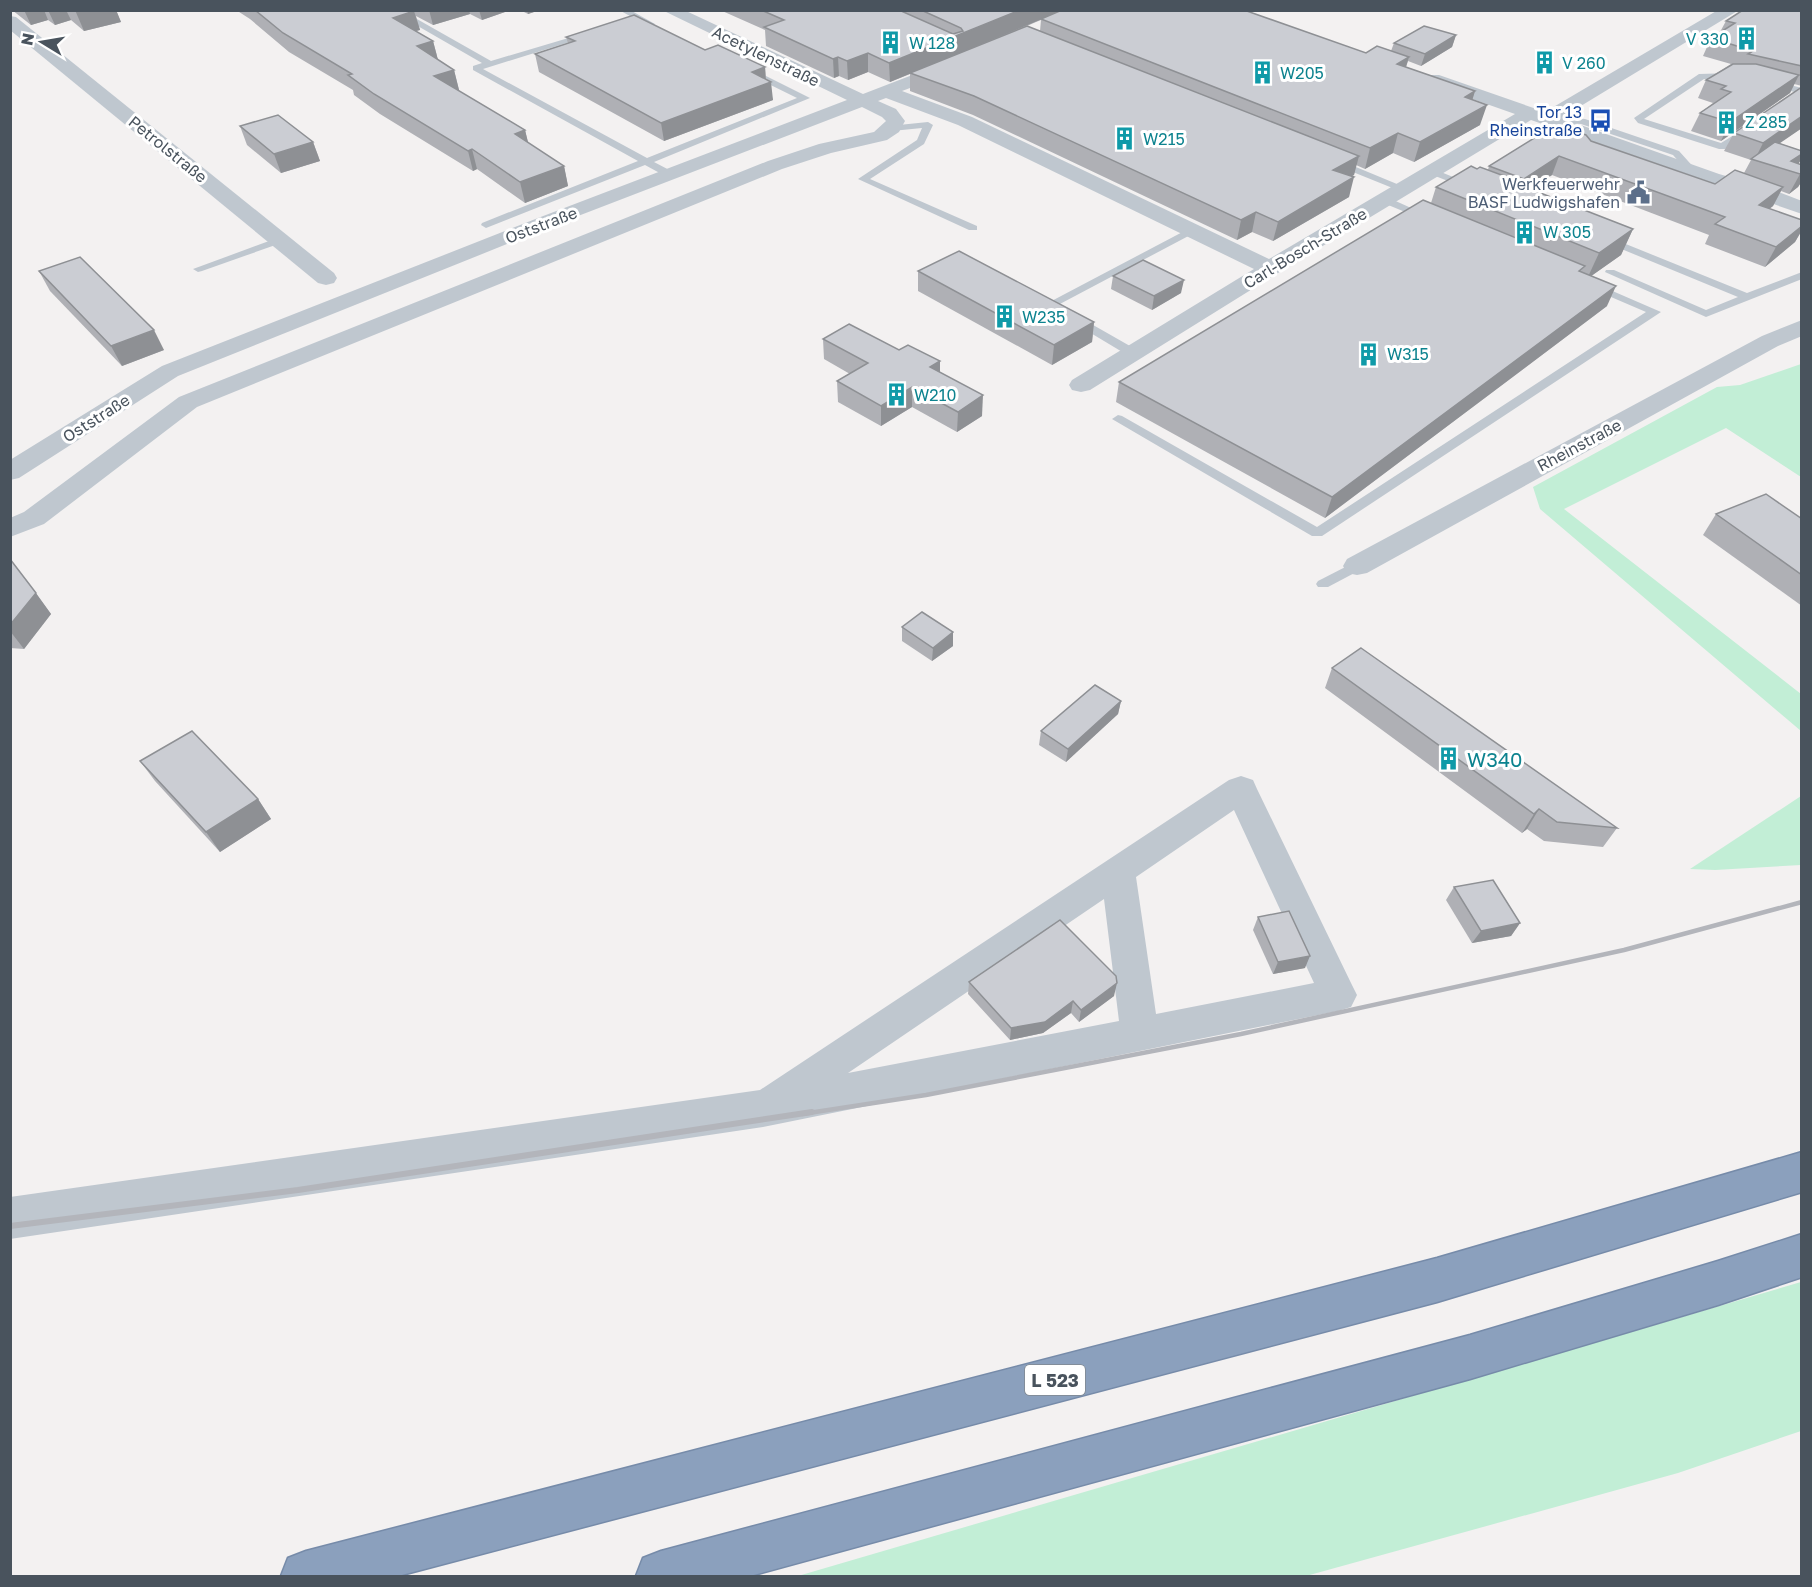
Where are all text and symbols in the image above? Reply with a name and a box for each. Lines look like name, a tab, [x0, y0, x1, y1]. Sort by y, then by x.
north arrow	[12, 12, 72, 72]
street label: Acetylenstraße	[709, 21, 823, 91]
building icon: V 330	[1734, 26, 1760, 52]
place label: V 330	[1686, 29, 1729, 49]
building icon: W 128	[878, 30, 904, 56]
text: N	[16, 31, 38, 47]
place label: W 128	[909, 33, 955, 53]
building icon: V 260	[1531, 50, 1557, 76]
place label: V 260	[1562, 53, 1606, 73]
building icon: W205	[1249, 60, 1275, 86]
place label: W205	[1280, 63, 1324, 83]
place label: Tor 13 Rheinstraße	[1489, 102, 1582, 140]
bus stop icon: Tor 13 Rheinstraße	[1587, 108, 1613, 134]
building icon: Z 285	[1714, 109, 1740, 135]
street label: Petrolstraße	[125, 111, 211, 187]
place label: Z 285	[1745, 112, 1787, 132]
building icon: W215	[1112, 126, 1138, 152]
place label: W215	[1143, 129, 1185, 149]
place label: Werkfeuerwehr BASF Ludwigshafen	[1468, 174, 1620, 212]
public building icon: Werkfeuerwehr BASF Ludwigshafen	[1625, 180, 1651, 206]
street label: Oststraße	[502, 202, 580, 248]
street label: Carl-Bosch-Straße	[1240, 203, 1370, 293]
building icon: W 305	[1512, 219, 1538, 245]
place label: W 305	[1543, 222, 1591, 242]
building icon: W235	[991, 304, 1017, 330]
place label: W235	[1022, 307, 1065, 327]
building icon: W315	[1356, 341, 1382, 367]
place label: W315	[1387, 344, 1429, 364]
building icon: W210	[883, 382, 909, 408]
place label: W210	[914, 385, 956, 405]
street label: Oststraße	[59, 390, 133, 446]
street label: Rheinstraße	[1533, 414, 1625, 476]
building icon: W340	[1436, 746, 1462, 772]
place label: W340	[1467, 747, 1523, 771]
road number: L 523	[1025, 1365, 1085, 1395]

